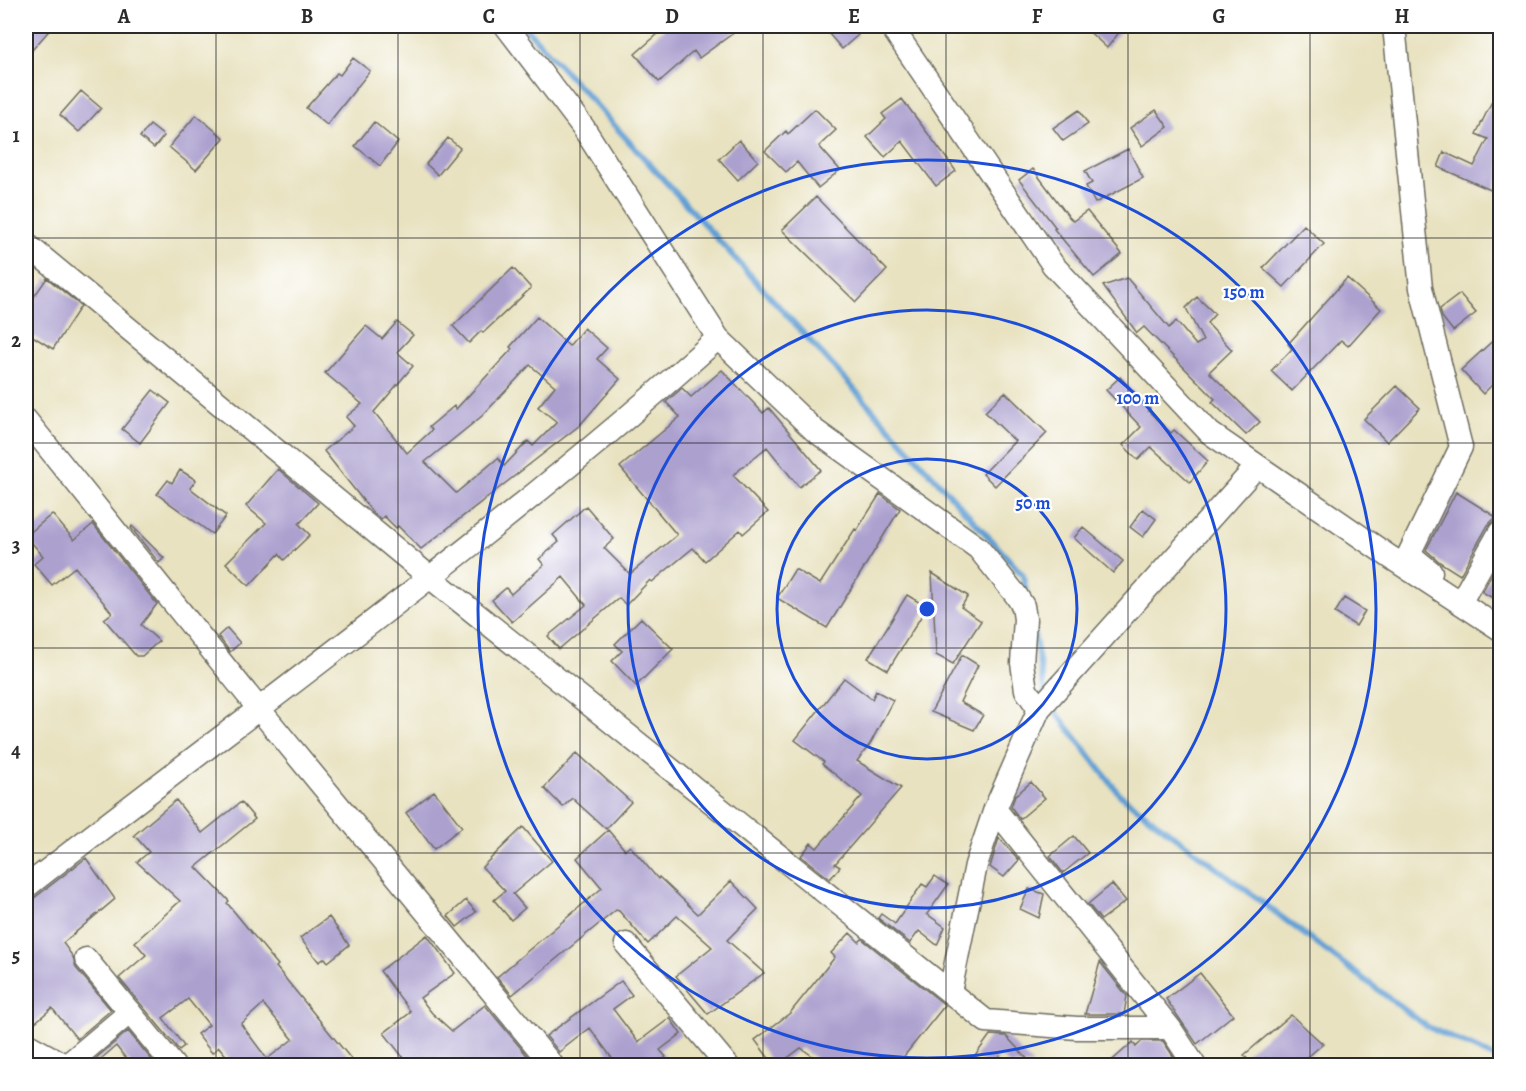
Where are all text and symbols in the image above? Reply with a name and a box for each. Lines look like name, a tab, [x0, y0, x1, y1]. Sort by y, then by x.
text: A	[117, 3, 131, 30]
text: B	[301, 3, 313, 30]
text: C	[483, 3, 495, 30]
text: D	[665, 3, 679, 30]
text: E	[848, 3, 860, 30]
text: F	[1032, 3, 1043, 30]
text: G	[1212, 3, 1226, 30]
text: H	[1395, 3, 1410, 30]
text: 1	[12, 122, 20, 149]
text: 150 m	[1223, 280, 1265, 304]
text: 2	[11, 327, 21, 354]
text: 100 m	[1117, 386, 1159, 410]
text: 50 m	[1016, 491, 1050, 515]
text: 3	[12, 532, 20, 559]
centre of rings	[917, 599, 937, 619]
text: 4	[11, 737, 21, 764]
text: 5	[12, 942, 20, 969]

